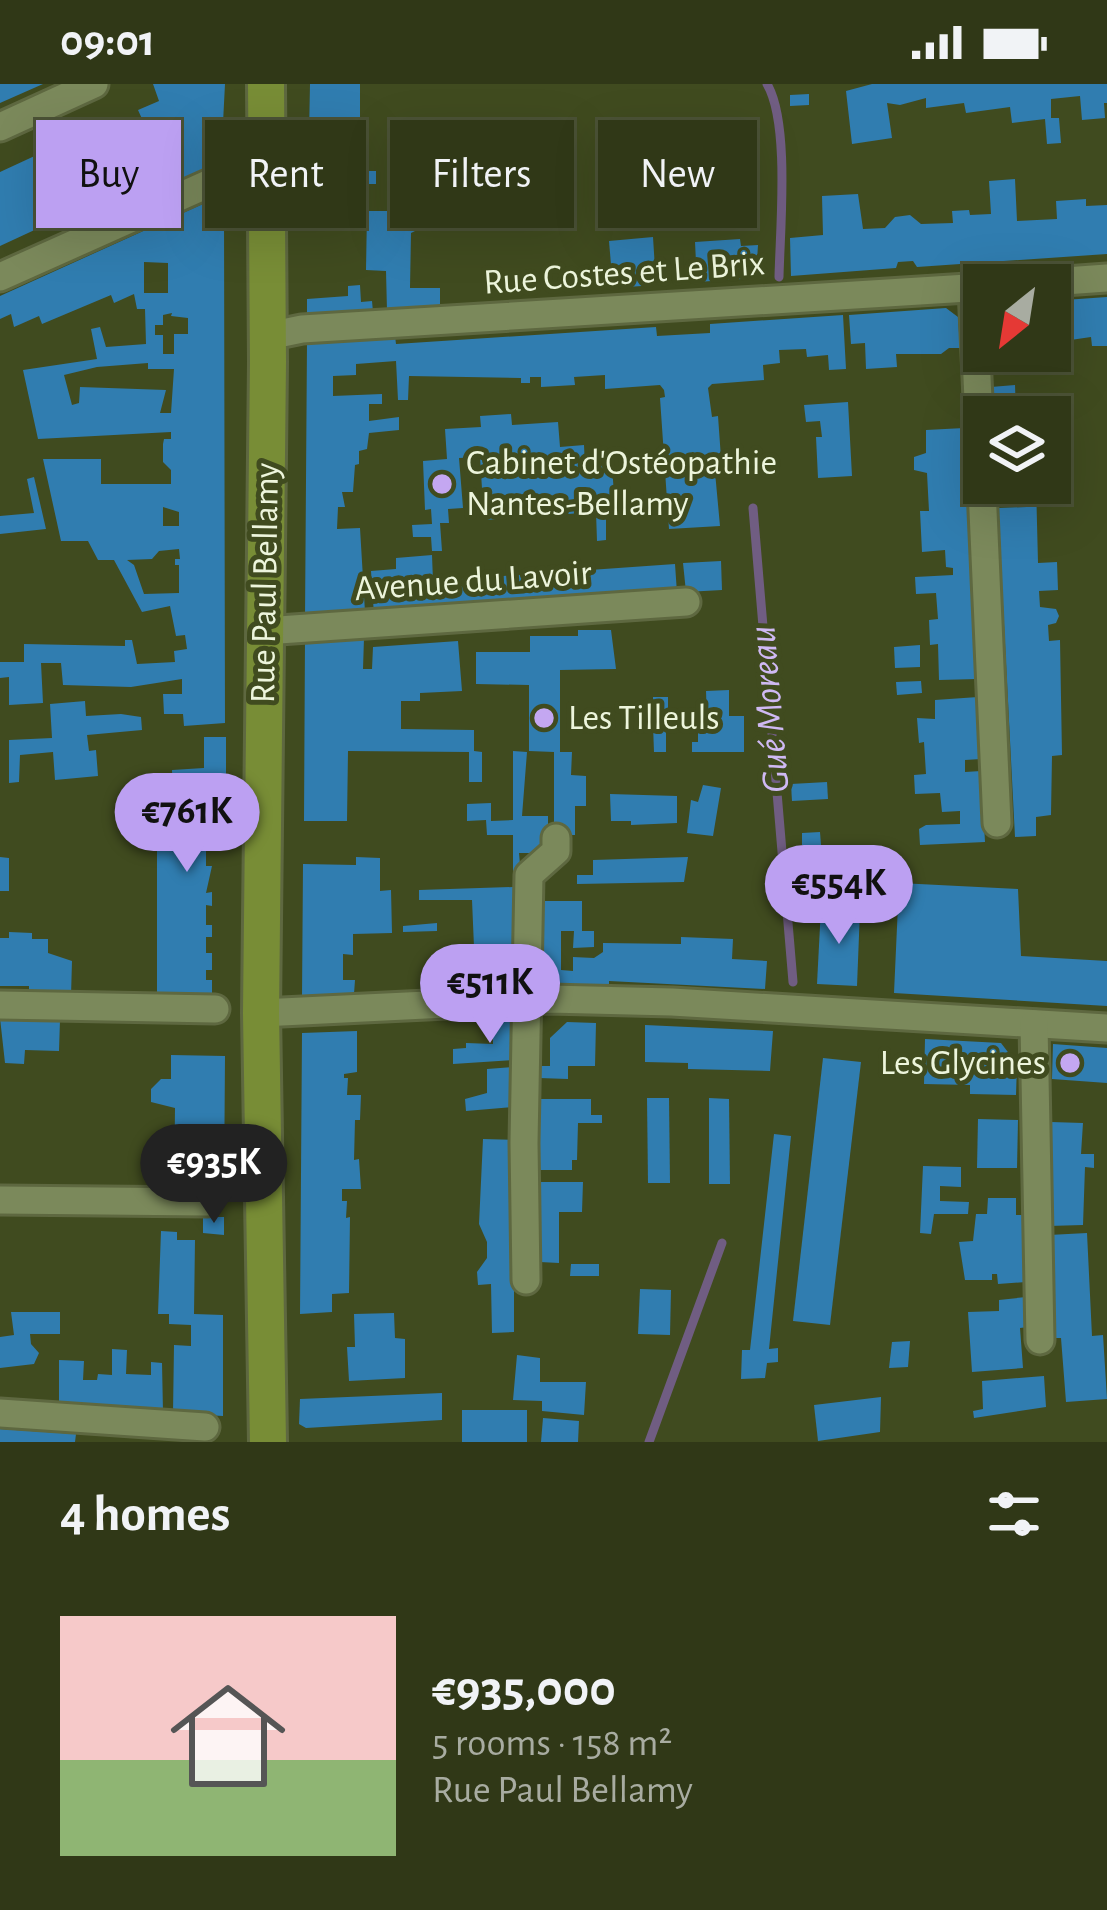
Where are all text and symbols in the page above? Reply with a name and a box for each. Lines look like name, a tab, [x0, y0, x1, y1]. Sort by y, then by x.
text: 09:01	[60, 19, 155, 64]
chip: Buy	[36, 120, 181, 228]
chip: Rent	[205, 120, 366, 228]
chip: Filters	[390, 120, 574, 228]
chip: New	[598, 120, 757, 228]
street label: Rue Costes et Le Brix	[482, 245, 766, 301]
north arrow	[963, 264, 1071, 372]
map controls	[963, 264, 1071, 504]
button: layers	[963, 396, 1071, 504]
place label: Cabinet d'Ostéopathie Nantes-Bellamy	[466, 445, 777, 522]
street label: Rue Paul Bellamy	[245, 462, 285, 704]
marker: Cabinet d'Ostéopathie Nantes-Bellamy	[429, 471, 455, 497]
street label: Avenue du Lavoir	[353, 555, 593, 607]
water label: Gué Moreau	[743, 624, 797, 794]
place label: Les Tilleuls	[568, 700, 720, 736]
marker: Les Tilleuls	[531, 705, 557, 731]
pin: €761K	[103, 773, 271, 875]
text: €761K	[142, 792, 232, 831]
pin: €554K	[755, 845, 923, 947]
text: €554K	[792, 864, 886, 903]
pin: €511K	[406, 944, 574, 1046]
text: €511K	[447, 963, 533, 1002]
place label: Les Glycines	[880, 1045, 1046, 1081]
marker: Les Glycines	[1057, 1050, 1083, 1076]
pin: €935K	[130, 1124, 298, 1226]
text: €935K	[167, 1143, 261, 1182]
icon: filters	[981, 1481, 1047, 1547]
text: 4 homes	[60, 1489, 230, 1540]
icon: home	[156, 1664, 300, 1808]
text: €935,000	[432, 1664, 616, 1715]
text: 5 rooms · 158 m²	[432, 1724, 672, 1763]
text: Rue Paul Bellamy	[432, 1771, 693, 1810]

